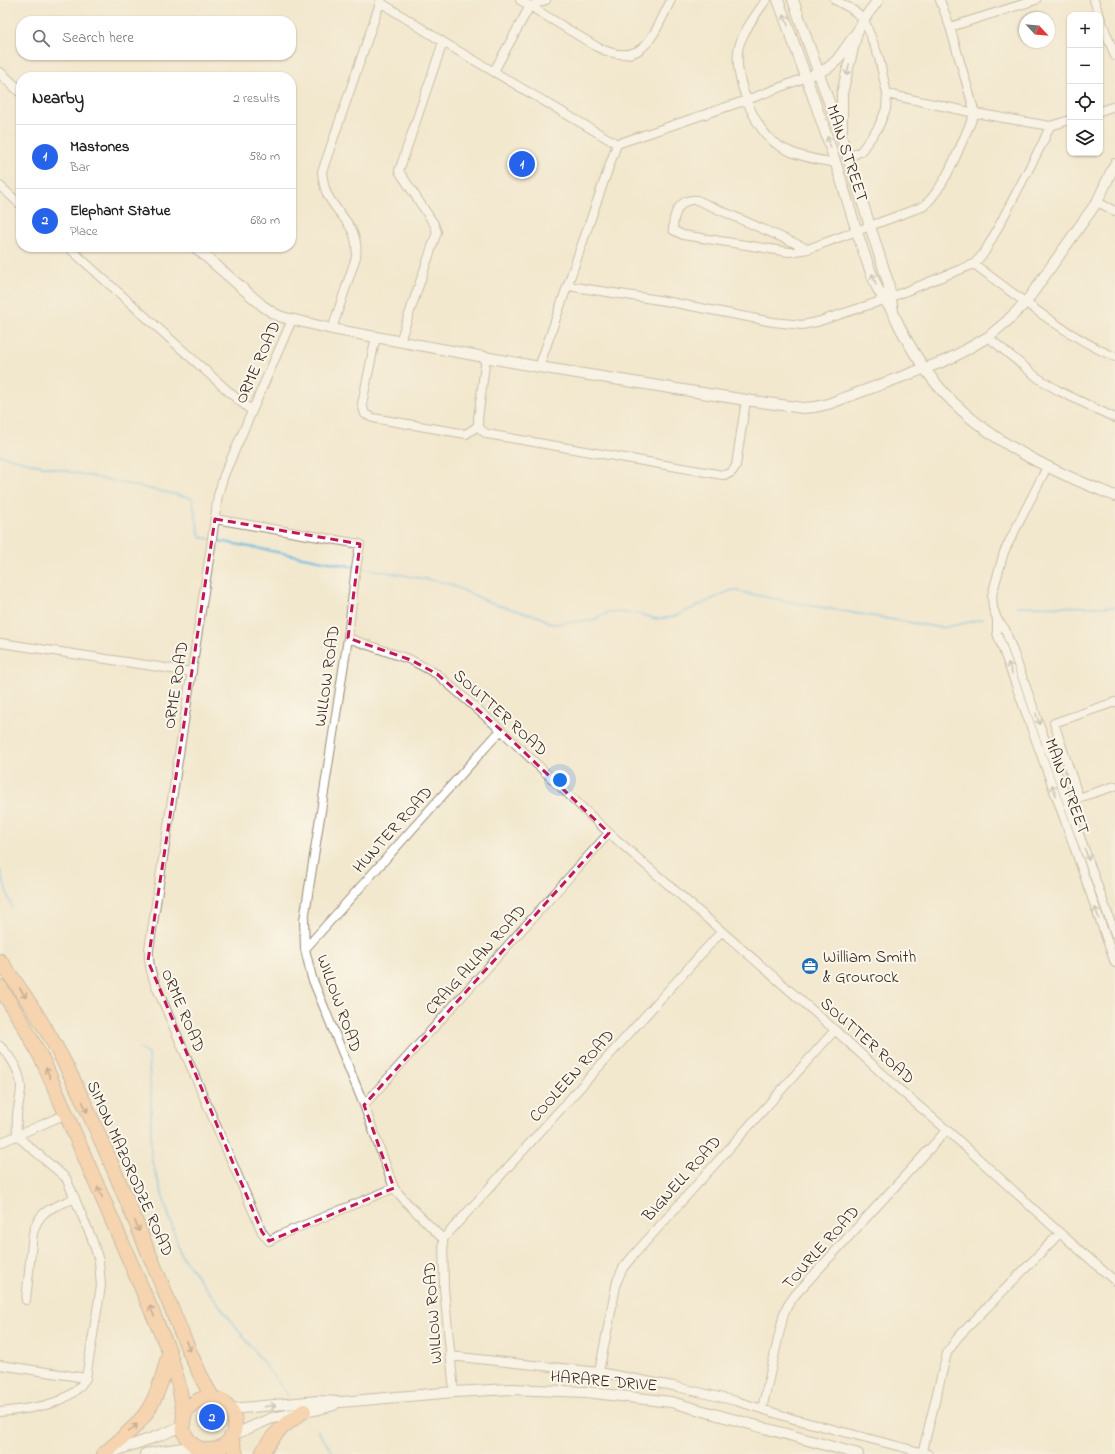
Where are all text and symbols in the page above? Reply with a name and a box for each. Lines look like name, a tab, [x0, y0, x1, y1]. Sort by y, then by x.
north arrow	[1019, 12, 1055, 48]
map controls	[1067, 12, 1103, 156]
button: +	[1067, 12, 1103, 48]
one-way arrow	[781, 14, 789, 26]
search box	[16, 16, 296, 60]
icon: search	[30, 27, 52, 49]
text: Search here	[62, 27, 134, 49]
button: −	[1067, 48, 1103, 84]
one-way arrow	[843, 63, 851, 76]
button: locate	[1067, 84, 1103, 120]
text: Nearby	[32, 86, 84, 111]
text: 2 results	[233, 89, 280, 108]
street label: MAIN STREET	[819, 102, 874, 206]
button: layers	[1067, 120, 1103, 156]
text: Mastones	[70, 136, 129, 158]
one-way arrow	[825, 136, 832, 149]
text: 1	[43, 147, 47, 166]
text: 580 m	[249, 147, 280, 166]
pin: 1	[509, 149, 535, 179]
text: Bar	[70, 158, 90, 177]
text: Elephant Statue	[70, 200, 171, 222]
text: 2	[42, 211, 48, 230]
text: 680 m	[250, 211, 280, 230]
text: Place	[70, 222, 98, 241]
one-way arrow	[869, 274, 877, 286]
street label: ORME ROAD	[229, 317, 288, 408]
street label: WILLOW ROAD	[308, 624, 347, 728]
street label: ORME ROAD	[157, 640, 196, 731]
one-way arrow	[1005, 662, 1013, 674]
street label: SOUTTER ROAD	[447, 664, 553, 763]
one-way arrow	[1035, 713, 1042, 726]
street label: MAIN STREET	[1038, 735, 1096, 838]
your location	[550, 770, 570, 790]
street label: HUNTER ROAD	[347, 781, 439, 879]
one-way arrow	[1050, 785, 1058, 797]
one-way arrow	[1084, 848, 1091, 861]
street label: CRAIG ALLAN ROAD	[420, 899, 533, 1021]
one-way arrow	[1093, 907, 1101, 919]
place label: William Smith & Grourock	[823, 945, 916, 990]
street label: WILLOW ROAD	[309, 951, 368, 1056]
office icon: William Smith & Grourock	[800, 956, 820, 976]
street label: ORME ROAD	[154, 965, 211, 1056]
one-way arrow	[19, 987, 27, 998]
street label: SOUTTER ROAD	[814, 992, 920, 1091]
street label: COOLEEN ROAD	[524, 1024, 621, 1128]
one-way arrow	[44, 1067, 51, 1079]
street label: SIMON MAZORODZE ROAD	[80, 1077, 180, 1260]
one-way arrow	[82, 1100, 89, 1112]
street label: BIGNELL ROAD	[636, 1130, 728, 1228]
one-way arrow	[96, 1186, 103, 1198]
street label: TOURLE ROAD	[776, 1200, 866, 1296]
one-way arrow	[134, 1219, 142, 1231]
street label: WILLOW ROAD	[417, 1261, 450, 1365]
one-way arrow	[148, 1305, 155, 1317]
one-way arrow	[184, 1339, 192, 1351]
street label: HARARE DRIVE	[549, 1364, 658, 1399]
pin: 2	[199, 1402, 225, 1432]
one-way arrow	[263, 1402, 276, 1409]
one-way arrow	[128, 1423, 138, 1432]

